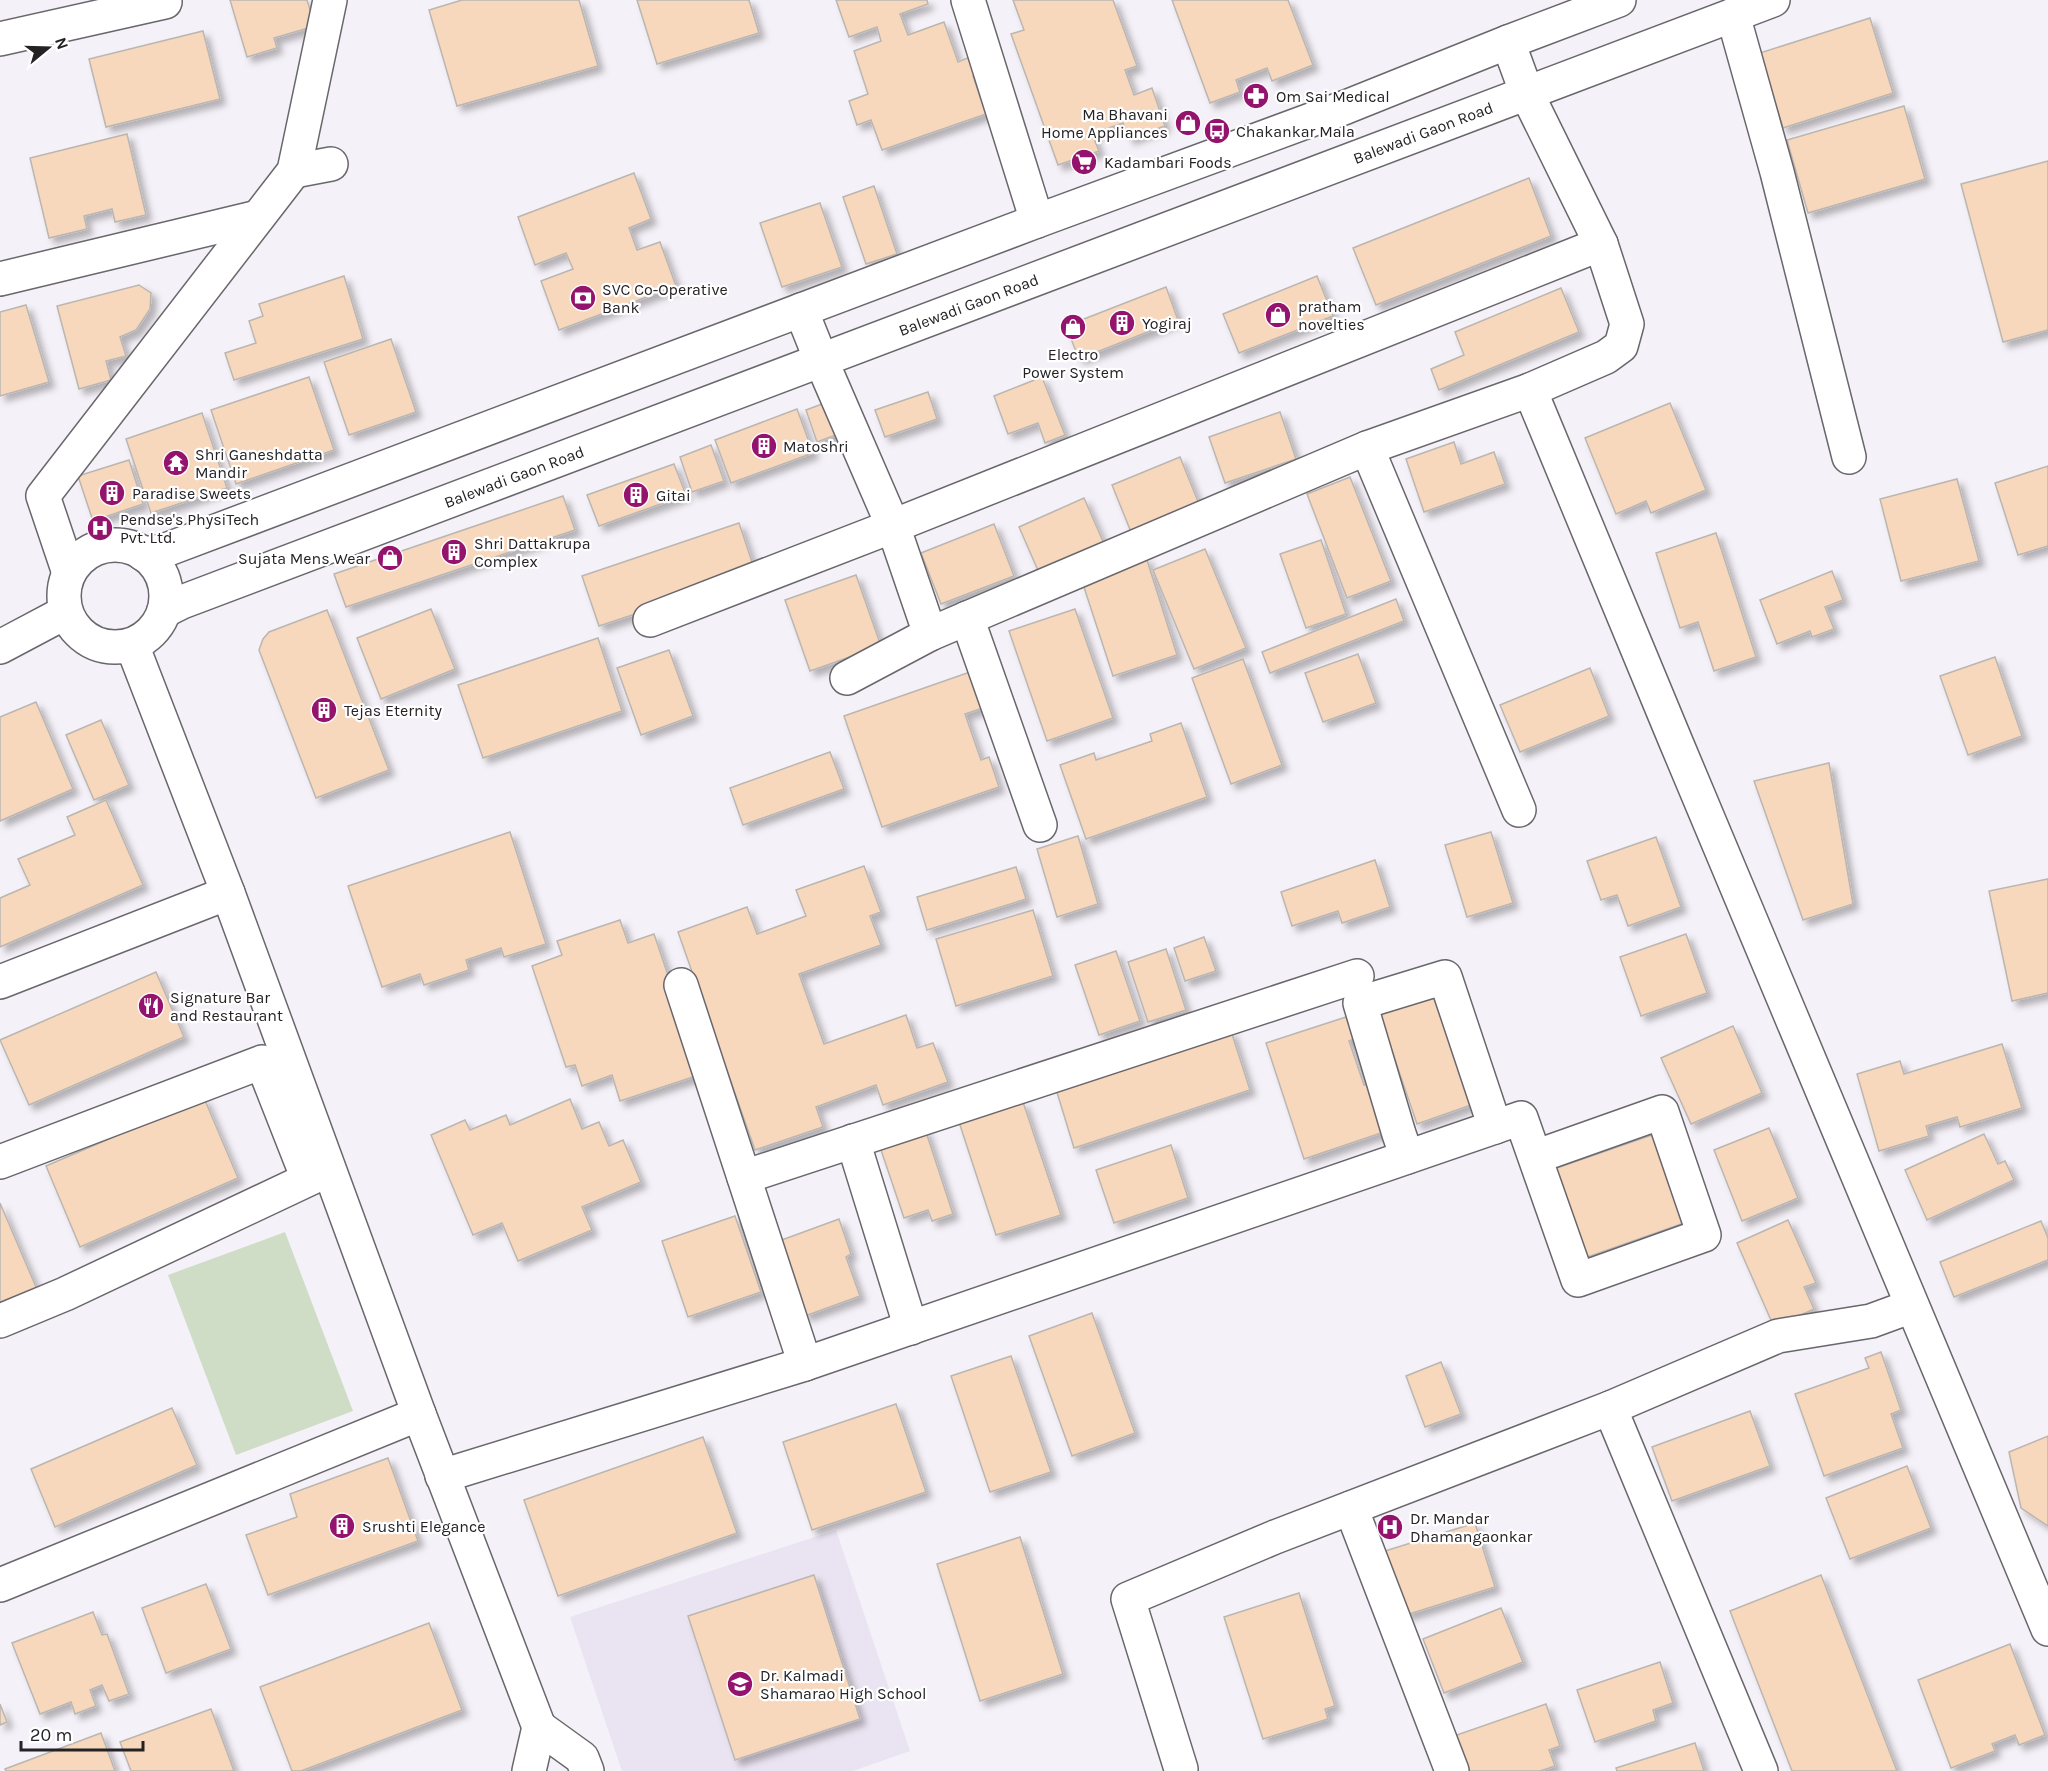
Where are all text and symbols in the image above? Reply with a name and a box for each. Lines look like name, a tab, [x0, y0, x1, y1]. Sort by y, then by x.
north arrow	[18, 18, 78, 78]
text: N	[51, 35, 73, 52]
pharmacy icon: Om Sai Medical	[1241, 81, 1271, 111]
place label: Om Sai Medical	[1276, 87, 1390, 106]
street label: Balewadi Gaon Road	[1350, 97, 1496, 168]
place label: Ma Bhavani Home Appliances	[1041, 105, 1168, 142]
shop icon: Ma Bhavani Home Appliances	[1173, 108, 1203, 138]
bus stop icon: Chakankar Mala	[1202, 116, 1232, 146]
place label: Chakankar Mala	[1236, 122, 1355, 141]
supermarket icon: Kadambari Foods	[1069, 147, 1099, 177]
place label: Kadambari Foods	[1104, 153, 1232, 172]
street label: Balewadi Gaon Road	[896, 269, 1041, 340]
place label: SVC Co-Operative Bank	[602, 280, 728, 317]
bank icon: SVC Co-Operative Bank	[568, 283, 598, 313]
place label: pratham novelties	[1298, 297, 1365, 334]
shop icon: pratham novelties	[1263, 300, 1293, 330]
building icon: Yogiraj	[1107, 308, 1137, 338]
shop icon: Electro Power System	[1058, 312, 1088, 342]
place label: Yogiraj	[1142, 314, 1192, 333]
place label: Electro Power System	[1022, 345, 1124, 382]
building icon: Matoshri	[749, 431, 779, 461]
place label: Matoshri	[783, 437, 849, 456]
street label: Balewadi Gaon Road	[441, 441, 587, 512]
place label: Shri Ganeshdatta Mandir	[195, 445, 323, 482]
temple icon: Shri Ganeshdatta Mandir	[161, 448, 191, 478]
building icon: Paradise Sweets	[97, 478, 127, 508]
building icon: Gitai	[621, 480, 651, 510]
place label: Paradise Sweets	[132, 484, 251, 503]
place label: Gitai	[656, 486, 691, 505]
place label: Pendse's PhysiTech Pvt. Ltd.	[120, 510, 259, 547]
hospital icon: Pendse's PhysiTech Pvt. Ltd.	[85, 513, 115, 543]
place label: Shri Dattakrupa Complex	[474, 534, 591, 571]
building icon: Shri Dattakrupa Complex	[439, 537, 469, 567]
shop icon: Sujata Mens Wear	[375, 543, 405, 573]
place label: Sujata Mens Wear	[238, 549, 370, 568]
building icon: Tejas Eternity	[309, 695, 339, 725]
place label: Tejas Eternity	[344, 701, 443, 720]
place label: Signature Bar and Restaurant	[170, 988, 283, 1025]
restaurant icon: Signature Bar and Restaurant	[136, 991, 166, 1021]
place label: Dr. Mandar Dhamangaonkar	[1410, 1509, 1533, 1546]
building icon: Srushti Elegance	[327, 1511, 357, 1541]
hospital icon: Dr. Mandar Dhamangaonkar	[1375, 1512, 1405, 1542]
place label: Srushti Elegance	[362, 1517, 485, 1536]
place label: Dr. Kalmadi Shamarao High School	[760, 1666, 927, 1703]
school or university icon: Dr. Kalmadi Shamarao High School	[725, 1669, 755, 1699]
scale bar	[21, 1714, 142, 1752]
text: 20 m	[30, 1724, 72, 1746]

